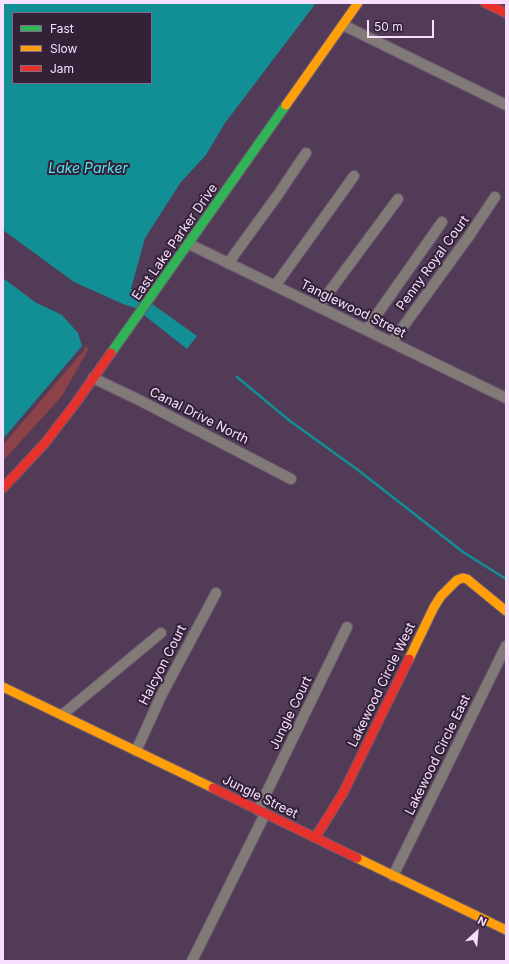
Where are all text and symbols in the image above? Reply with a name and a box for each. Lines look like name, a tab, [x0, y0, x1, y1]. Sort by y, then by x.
legend	[12, 12, 152, 84]
scale bar	[369, 12, 436, 38]
text: 50 m	[374, 19, 403, 34]
text: Fast	[50, 21, 74, 36]
text: Slow	[50, 41, 77, 56]
text: Jam	[50, 61, 74, 76]
water label: Lake Parker	[48, 161, 128, 177]
street label: East Lake Parker Drive	[129, 181, 221, 303]
street label: Penny Royal Court	[393, 213, 473, 313]
street label: Tanglewood Street	[298, 277, 408, 341]
street label: Canal Drive North	[147, 384, 251, 448]
street label: Lakewood Circle West	[345, 620, 419, 750]
street label: Halcyon Court	[136, 622, 190, 708]
street label: Jungle Court	[267, 674, 315, 752]
street label: Lakewood Circle East	[402, 692, 474, 818]
street label: Jungle Street	[220, 772, 300, 822]
north arrow	[457, 912, 497, 952]
text: N	[475, 913, 489, 929]

